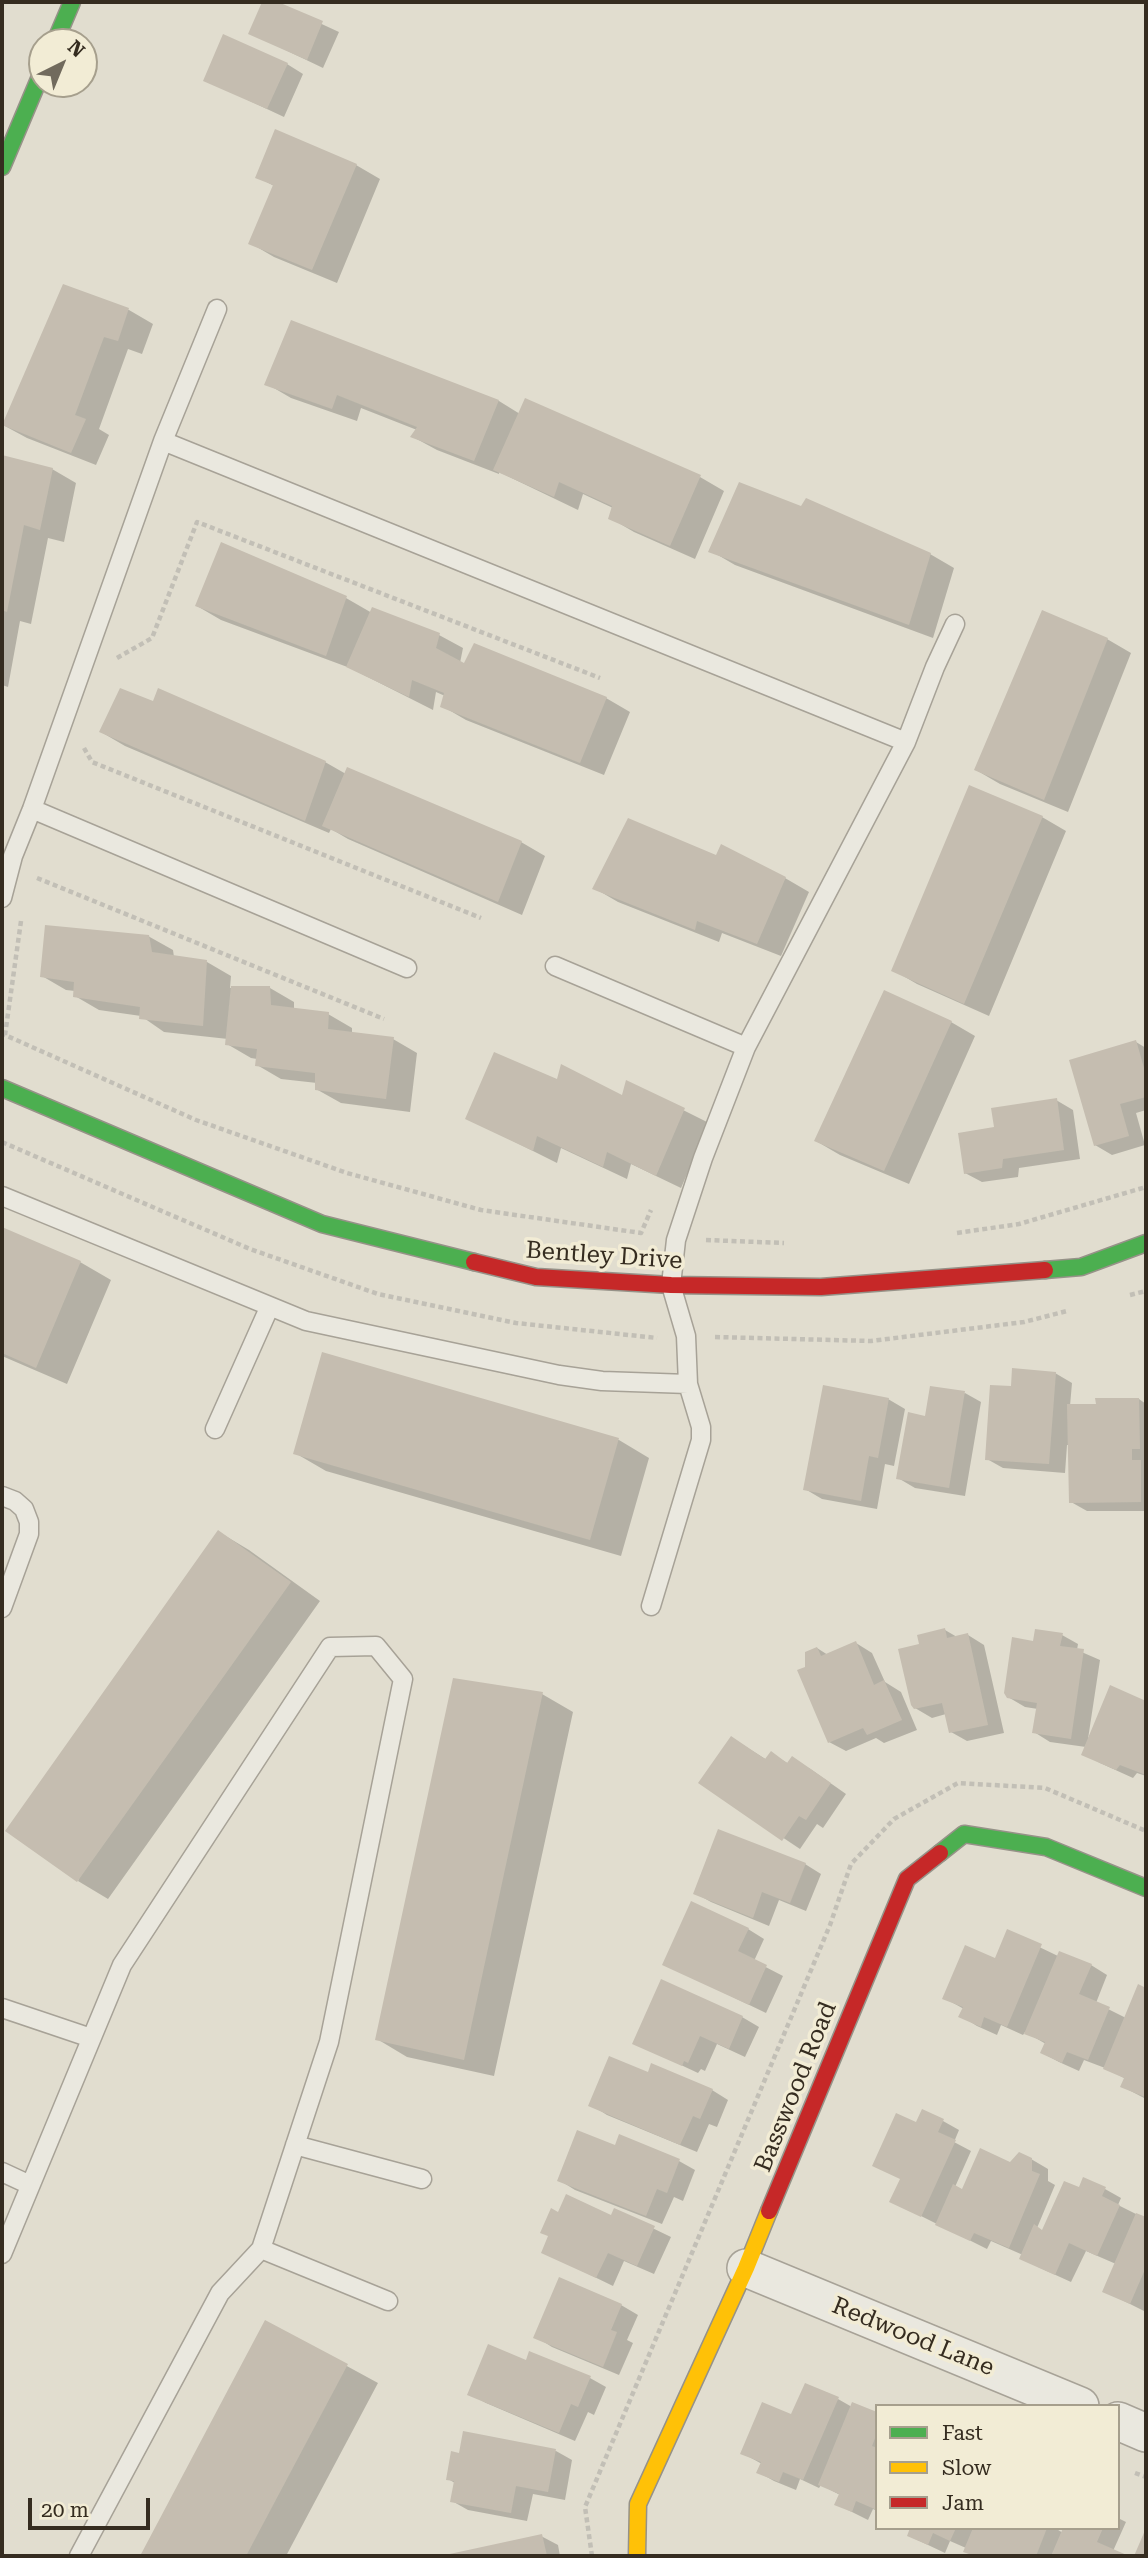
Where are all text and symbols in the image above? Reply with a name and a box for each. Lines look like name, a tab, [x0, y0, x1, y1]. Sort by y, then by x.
north arrow	[28, 28, 98, 98]
text: N	[63, 35, 89, 62]
street label: Bentley Drive	[525, 1236, 683, 1276]
street label: Basswood Road	[749, 1998, 843, 2176]
street label: Redwood Lane	[828, 2291, 998, 2383]
legend	[875, 2404, 1120, 2530]
text: Fast	[942, 2421, 983, 2445]
text: Slow	[942, 2456, 991, 2480]
scale bar	[32, 2484, 154, 2528]
text: Jam	[942, 2491, 984, 2515]
text: 20 m	[41, 2498, 89, 2522]

